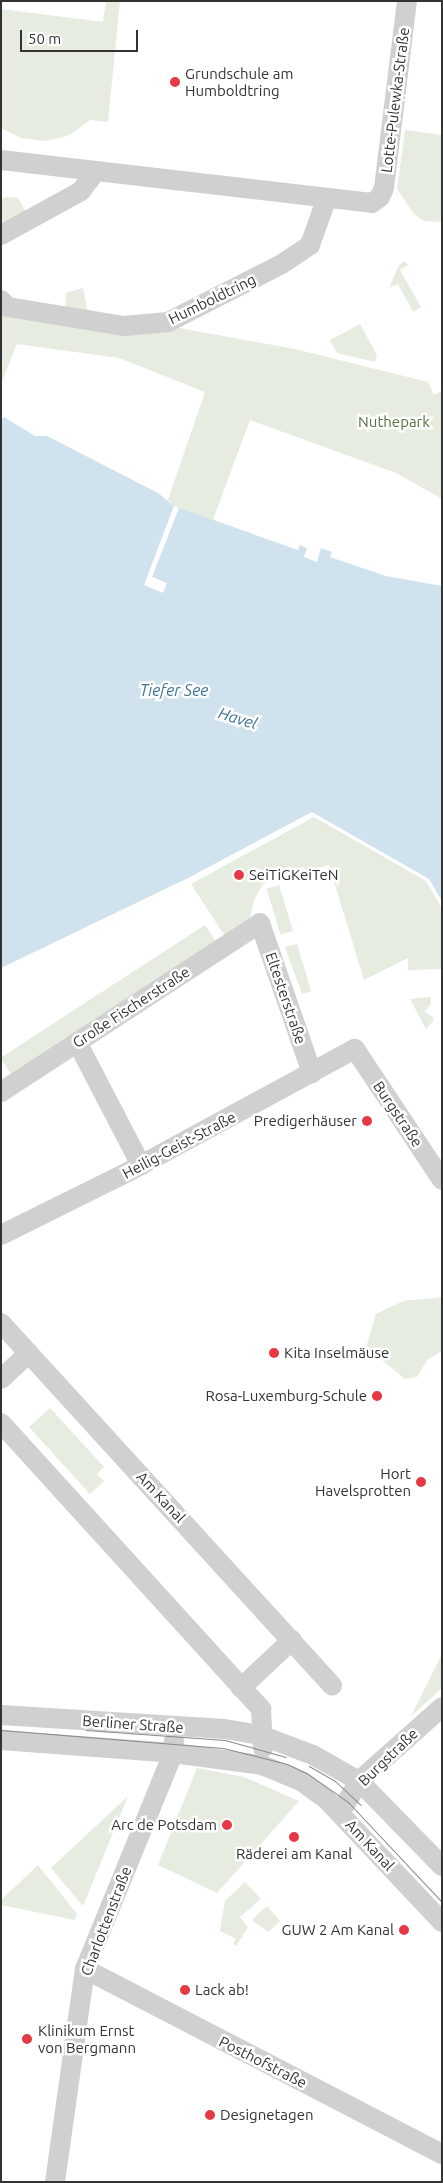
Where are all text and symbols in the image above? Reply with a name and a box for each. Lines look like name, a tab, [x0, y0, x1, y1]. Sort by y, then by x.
scale bar	[22, 20, 140, 52]
street label: Lotte-Pulewka-Straße	[377, 26, 413, 174]
text: 50 m	[28, 30, 61, 47]
place label: Grundschule am Humboldtring	[185, 64, 293, 99]
marker: Grundschule am Humboldtring	[169, 76, 181, 88]
street label: Humboldtring	[166, 270, 258, 328]
park label: Nuthepark	[358, 413, 430, 431]
water label: Tiefer See	[140, 680, 208, 700]
water label: Havel	[216, 703, 260, 733]
place label: SeiTiGKeiTeN	[249, 866, 339, 884]
marker: SeiTiGKeiTeN	[233, 869, 245, 881]
street label: Eltesterstraße	[262, 950, 310, 1046]
street label: Große Fischerstraße	[69, 962, 193, 1052]
street label: Burgstraße	[369, 1078, 427, 1150]
street label: Heilig-Geist-Straße	[119, 1108, 239, 1182]
place label: Predigerhäuser	[254, 1112, 357, 1130]
marker: Predigerhäuser	[361, 1115, 373, 1127]
place label: Kita Inselmäuse	[284, 1344, 389, 1362]
marker: Kita Inselmäuse	[268, 1347, 280, 1359]
place label: Rosa-Luxemburg-Schule	[205, 1387, 367, 1405]
marker: Rosa-Luxemburg-Schule	[371, 1390, 383, 1402]
place label: Hort Havelsprotten	[315, 1464, 411, 1499]
street label: Am Kanal	[133, 1468, 189, 1526]
marker: Hort Havelsprotten	[415, 1476, 427, 1488]
street label: Berliner Straße	[82, 1711, 184, 1737]
street label: Burgstraße	[355, 1724, 421, 1790]
place label: Arc de Potsdam	[111, 1816, 217, 1834]
street label: Am Kanal	[342, 1816, 398, 1874]
marker: Arc de Potsdam	[221, 1819, 233, 1831]
marker: Räderei am Kanal	[288, 1831, 300, 1843]
place label: Räderei am Kanal	[236, 1845, 352, 1863]
street label: Charlottenstraße	[77, 1864, 135, 1978]
place label: GUW 2 Am Kanal	[281, 1921, 394, 1939]
marker: GUW 2 Am Kanal	[398, 1924, 410, 1936]
place label: Lack ab!	[195, 1981, 249, 1999]
marker: Lack ab!	[179, 1984, 191, 1996]
place label: Klinikum Ernst von Bergmann	[38, 2021, 136, 2056]
marker: Klinikum Ernst von Bergmann	[20, 2032, 34, 2046]
street label: Posthofstraße	[216, 2032, 310, 2092]
place label: Designetagen	[220, 2106, 314, 2124]
marker: Designetagen	[204, 2109, 216, 2121]

